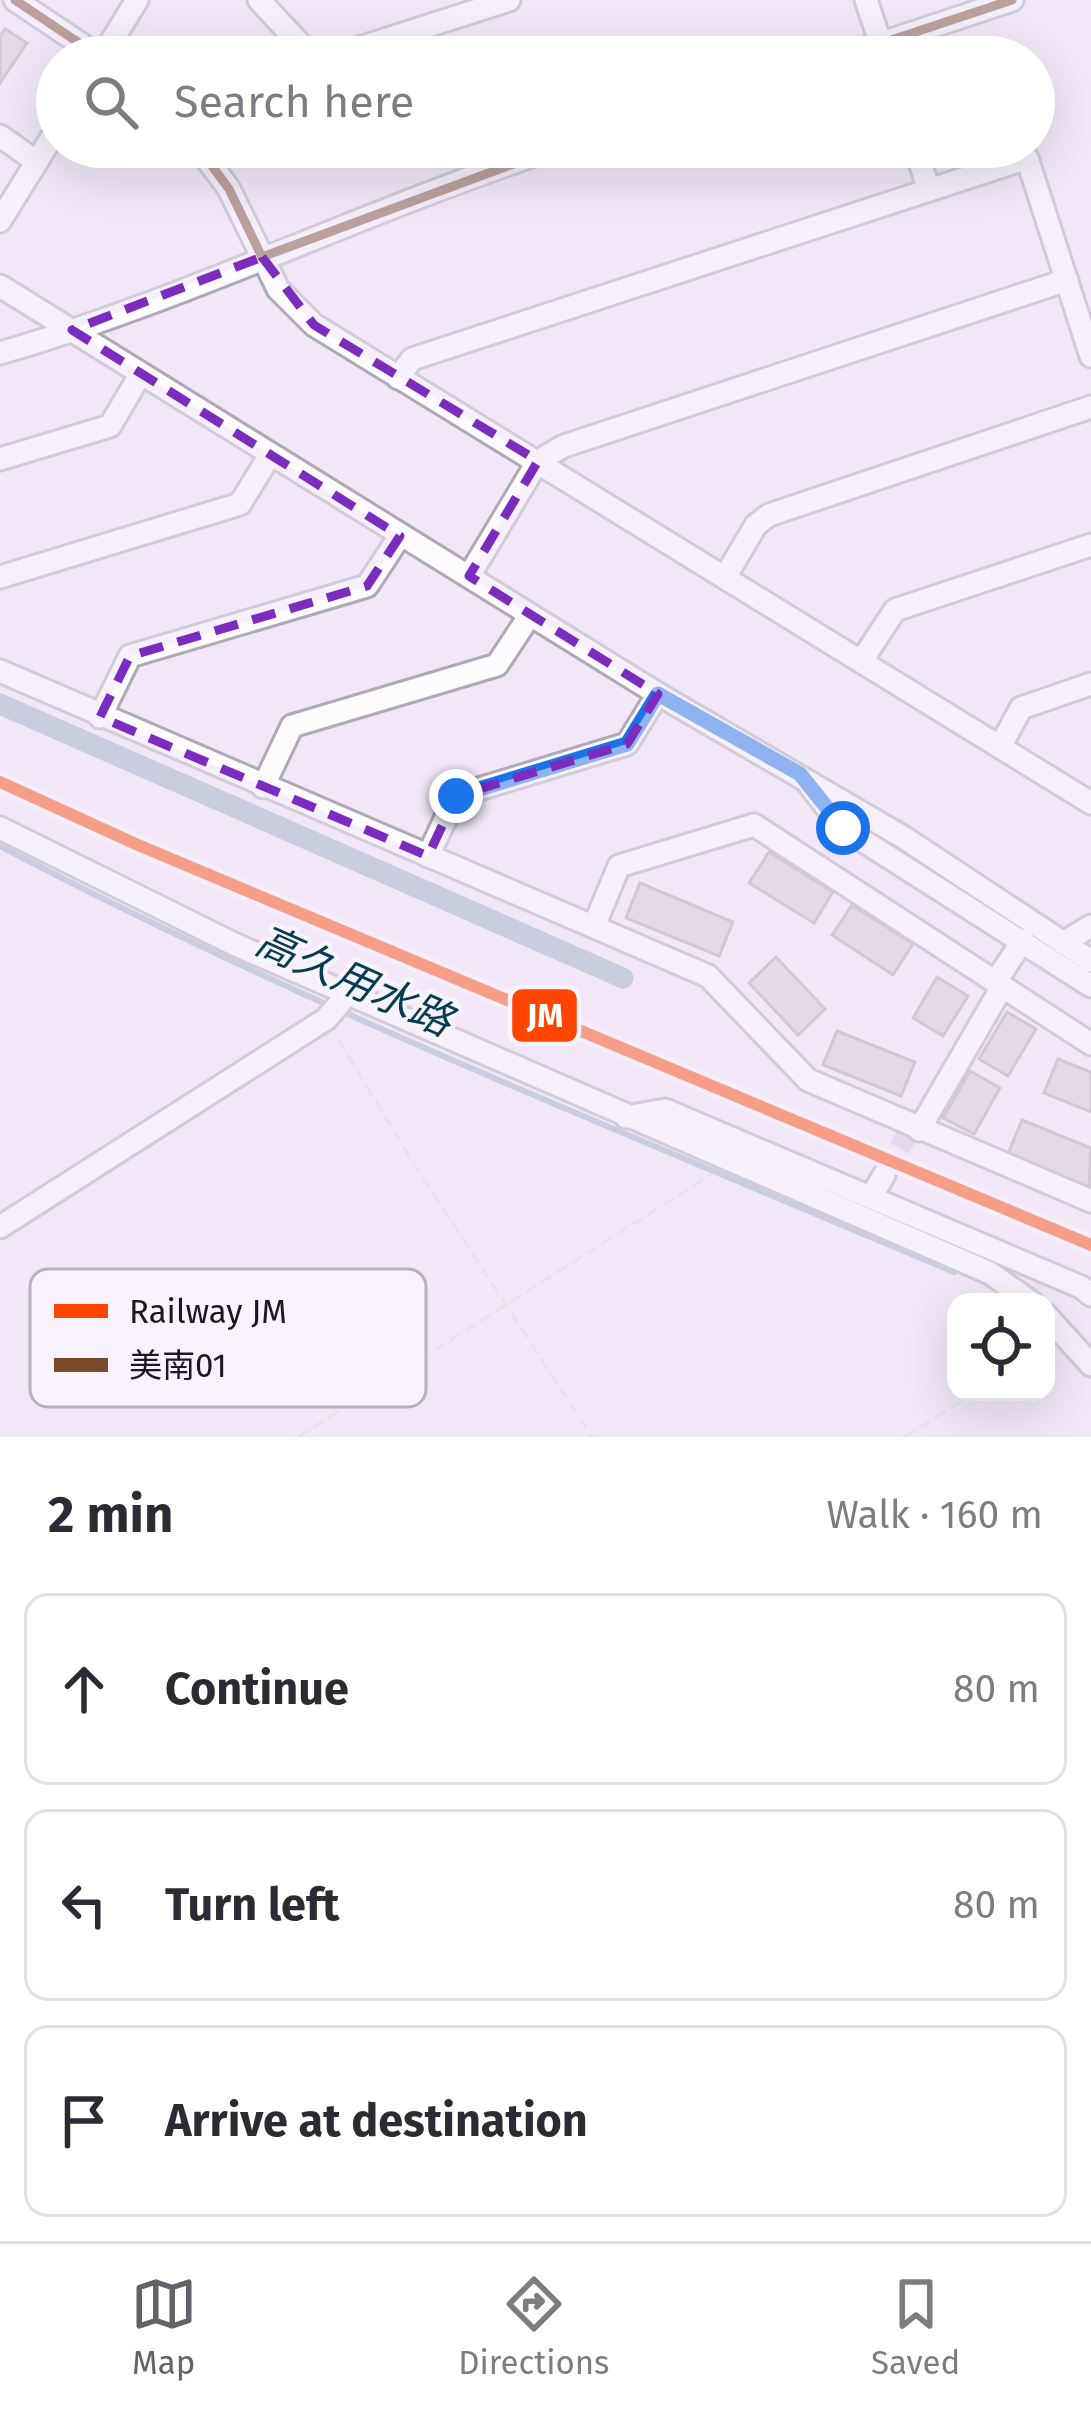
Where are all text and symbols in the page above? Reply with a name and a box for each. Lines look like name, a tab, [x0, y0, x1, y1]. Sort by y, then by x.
search box	[36, 36, 1055, 168]
icon: search	[78, 69, 144, 135]
text: Search here	[174, 75, 414, 129]
route end	[429, 769, 483, 823]
route start	[816, 801, 870, 855]
water label: 高久用水路	[248, 915, 463, 1048]
line badge: JM	[510, 987, 579, 1044]
text: JM	[526, 996, 563, 1036]
legend	[30, 1269, 426, 1407]
text: Railway JM	[129, 1292, 287, 1332]
map controls	[947, 1293, 1055, 1401]
button: locate	[947, 1293, 1055, 1401]
text: 美南01	[129, 1346, 227, 1386]
text: 2 min	[48, 1484, 173, 1546]
text: Walk · 160 m	[827, 1492, 1043, 1538]
icon: ahead	[51, 1656, 117, 1722]
text: Continue	[165, 1662, 349, 1716]
text: 80 m	[953, 1666, 1040, 1712]
icon: left	[51, 1872, 117, 1938]
text: Turn left	[165, 1878, 339, 1932]
text: 80 m	[953, 1882, 1040, 1928]
icon: arrive	[51, 2088, 117, 2154]
text: Arrive at destination	[165, 2094, 588, 2148]
tab: Map	[131, 2271, 197, 2383]
tab: Directions	[458, 2271, 610, 2383]
tab: Saved	[871, 2271, 960, 2383]

